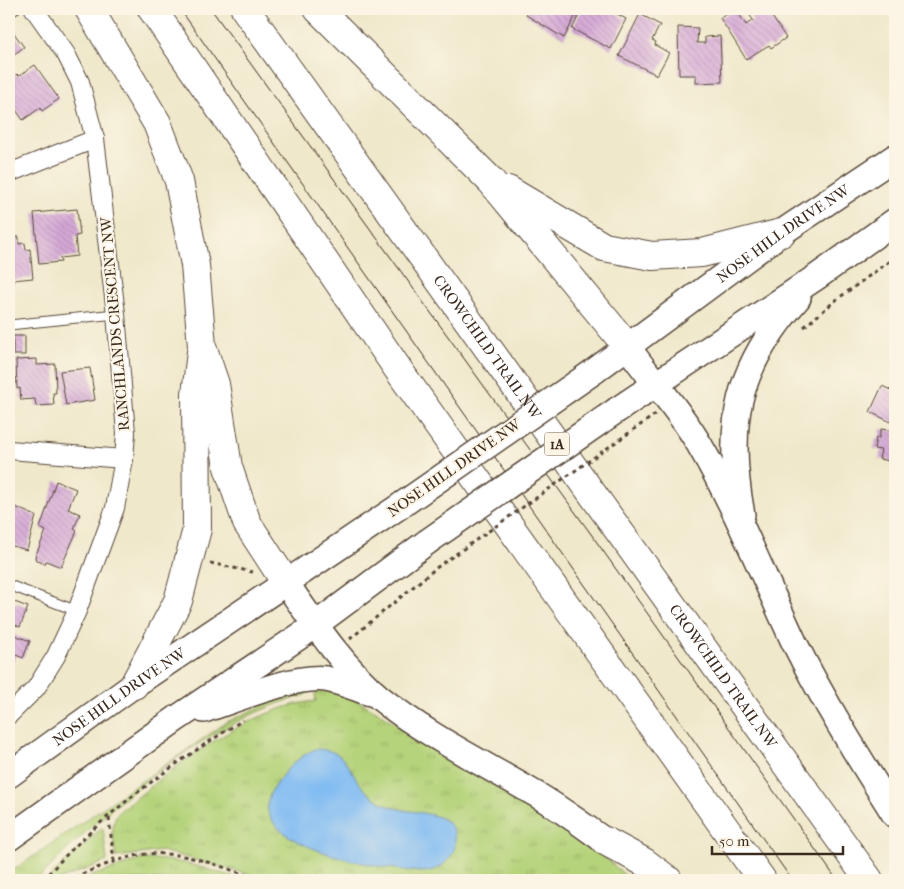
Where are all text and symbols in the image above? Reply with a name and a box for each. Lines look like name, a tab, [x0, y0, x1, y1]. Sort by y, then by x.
street label: NOSE HILL DRIVE NW	[713, 180, 854, 287]
street label: RANCHLANDS CRESCENT NW	[97, 215, 133, 432]
street label: CROWCHILD TRAIL NW	[430, 272, 546, 424]
street label: NOSE HILL DRIVE NW	[384, 414, 525, 521]
road number: 1A	[544, 432, 570, 456]
street label: CROWCHILD TRAIL NW	[665, 601, 782, 753]
street label: NOSE HILL DRIVE NW	[49, 643, 190, 750]
scale bar	[712, 824, 843, 856]
text: 50 m	[719, 832, 750, 850]

